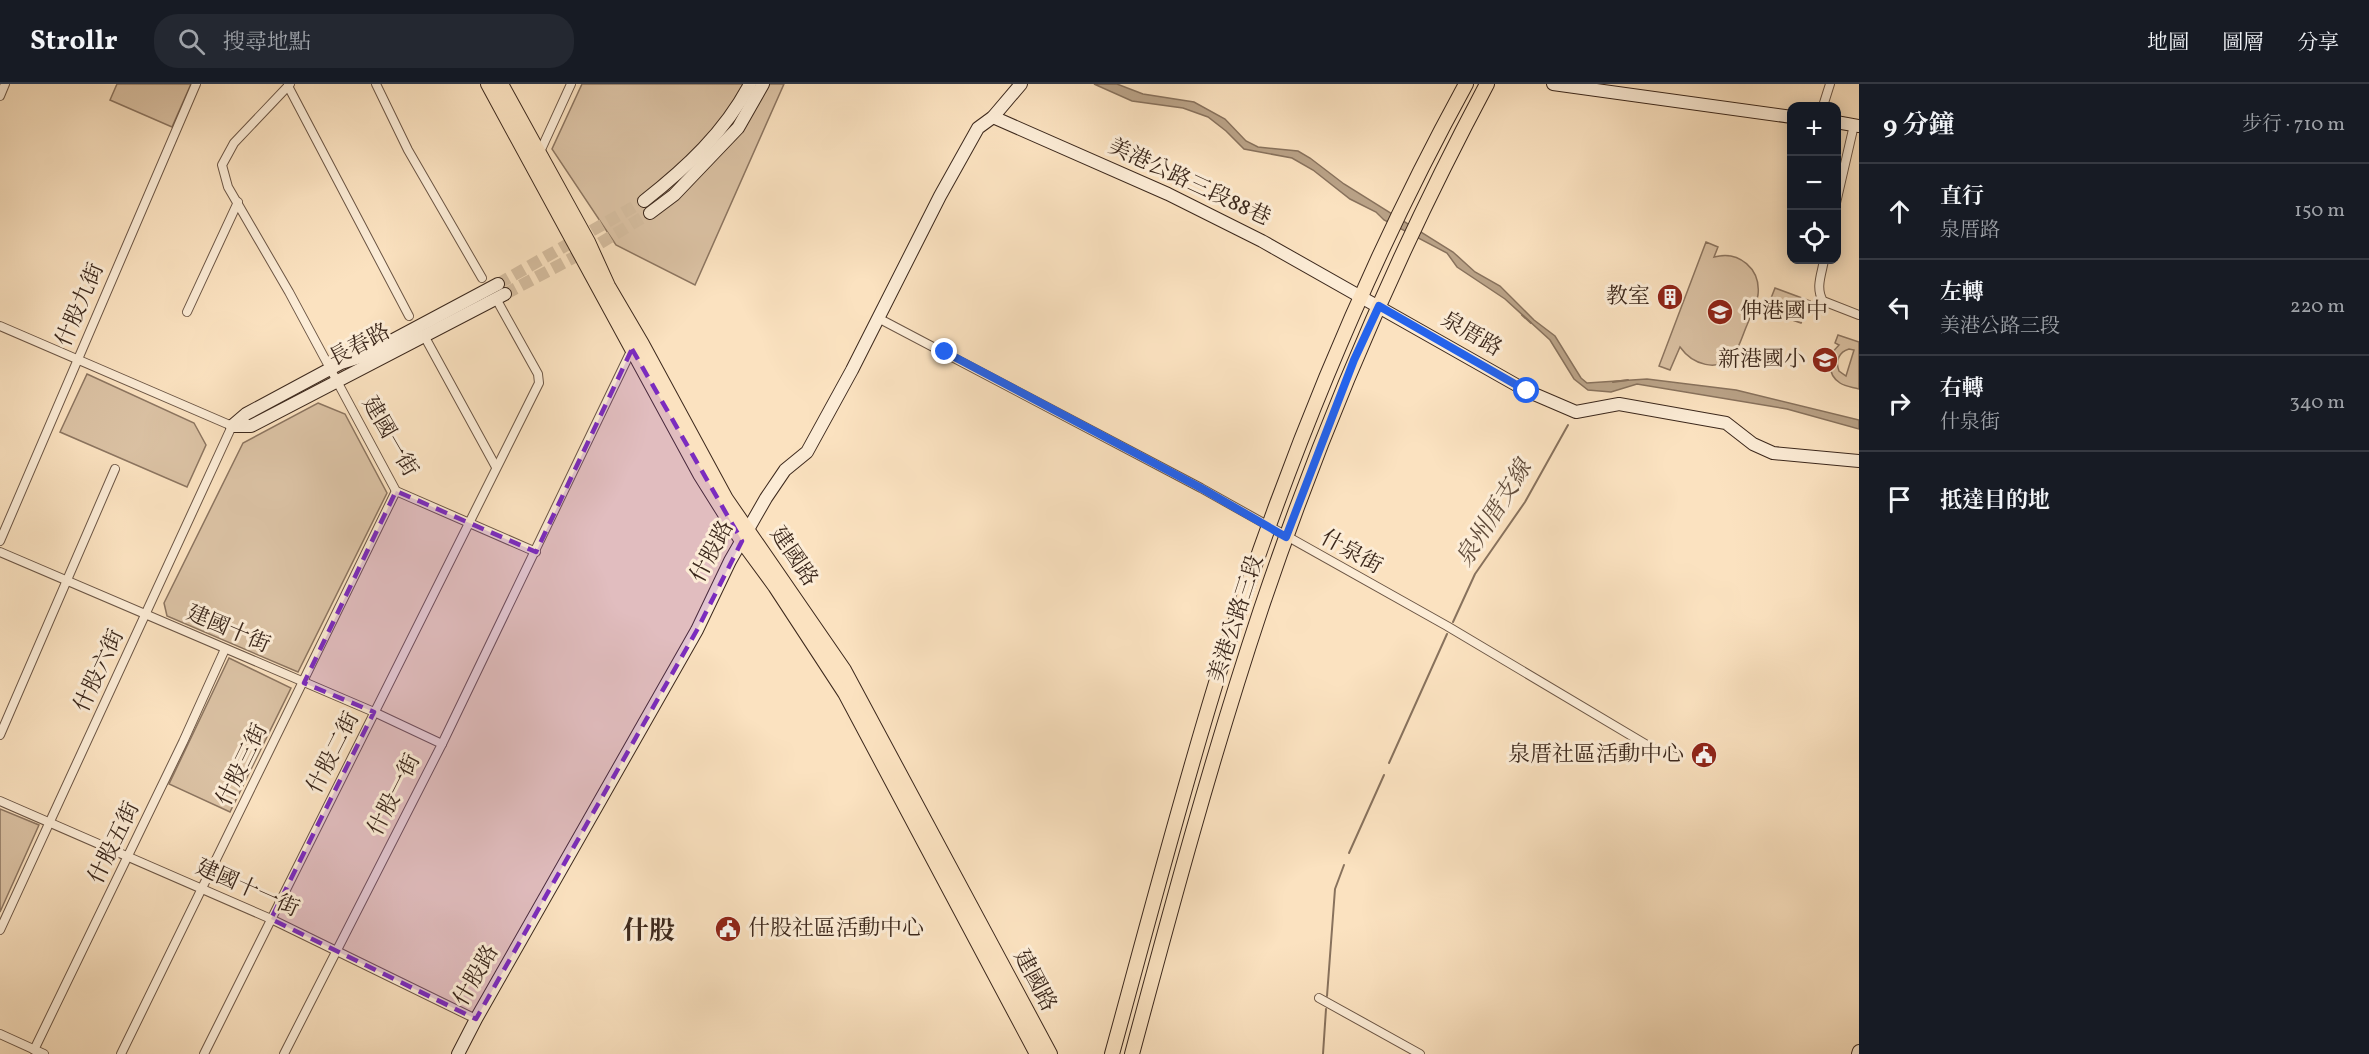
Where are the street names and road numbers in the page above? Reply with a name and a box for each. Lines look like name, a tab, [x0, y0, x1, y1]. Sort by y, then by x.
street label: 美港公路三段88巷	[1103, 132, 1275, 234]
street label: 什股九街	[50, 258, 112, 352]
street label: 泉厝路	[1435, 305, 1507, 365]
street label: 長春路	[324, 317, 396, 375]
street label: 建國一街	[354, 391, 424, 483]
street label: 什股路	[684, 516, 742, 588]
street label: 建國路	[762, 521, 824, 593]
street label: 什泉街	[1315, 523, 1387, 583]
street label: 美港公路三段	[1202, 551, 1272, 687]
street label: 建國十街	[181, 599, 275, 661]
street label: 什股六街	[67, 625, 133, 717]
street label: 什股二街	[300, 707, 368, 799]
street label: 什股三街	[210, 719, 276, 811]
street label: 什股一街	[361, 749, 429, 841]
street label: 什股五街	[82, 797, 148, 889]
street label: 建國十一街	[190, 852, 304, 926]
street label: 什股路	[447, 940, 507, 1012]
street label: 建國路	[1005, 945, 1063, 1017]

